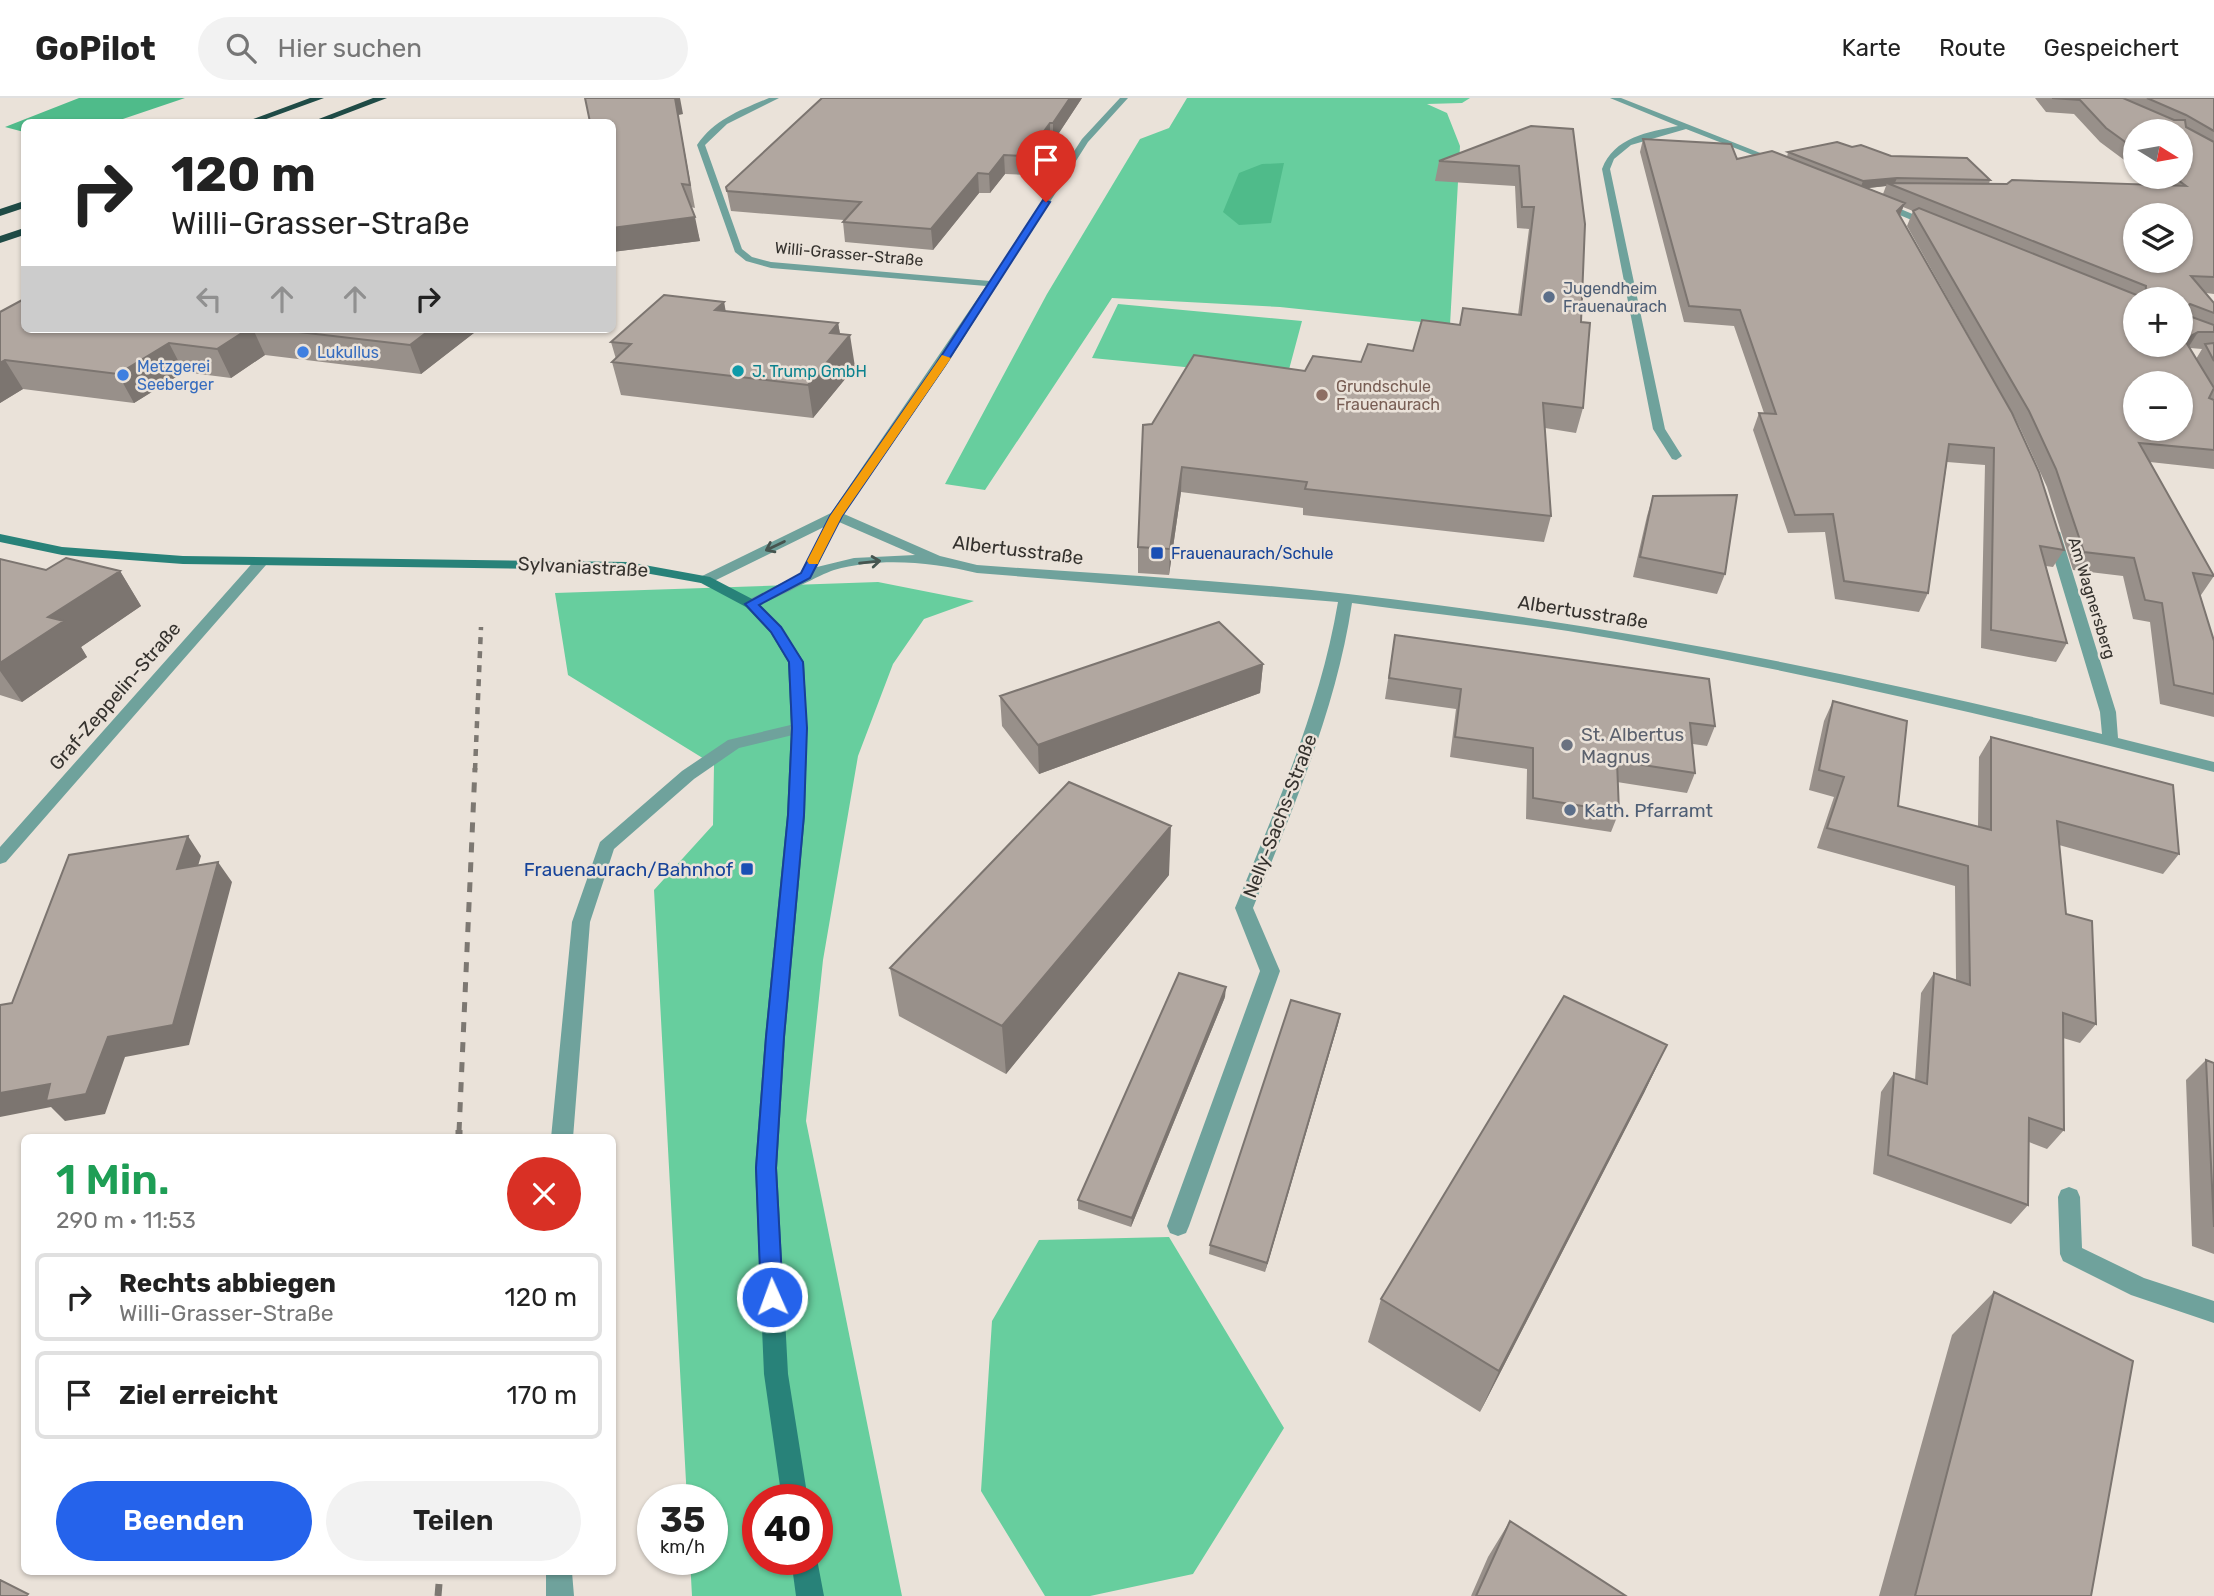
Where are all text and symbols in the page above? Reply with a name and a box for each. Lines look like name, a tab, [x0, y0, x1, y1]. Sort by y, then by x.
search box	[198, 17, 688, 80]
text: GoPilot	[35, 29, 156, 68]
icon: search	[222, 29, 260, 67]
text: Hier suchen	[278, 33, 422, 64]
text: Karte	[1842, 34, 1901, 62]
text: Route	[1939, 34, 2006, 62]
text: Gespeichert	[2044, 34, 2179, 62]
north arrow	[2123, 119, 2193, 189]
map controls	[2123, 119, 2193, 441]
pin	[1016, 130, 1076, 202]
icon: arrive	[1027, 141, 1065, 179]
text: 120 m	[171, 145, 316, 203]
icon: right	[56, 147, 147, 238]
button: layers	[2123, 203, 2193, 273]
text: Willi-Grasser-Straße	[171, 204, 470, 242]
street label: Willi-Grasser-Straße	[774, 238, 924, 270]
place label: Jugendheim Frauenaurach	[1563, 279, 1667, 316]
icon: left	[190, 280, 228, 318]
icon: ahead	[263, 280, 301, 318]
icon: ahead	[336, 280, 374, 318]
icon: right	[409, 280, 447, 318]
button: +	[2123, 287, 2193, 357]
marker: Jugendheim Frauenaurach	[1541, 289, 1557, 305]
place label: Lukullus	[317, 343, 379, 362]
marker: Lukullus	[295, 344, 311, 360]
place label: Metzgerei Seeberger	[137, 357, 214, 394]
place label: J. Trump GmbH	[752, 362, 867, 381]
marker: J. Trump GmbH	[730, 363, 746, 379]
marker: Metzgerei Seeberger	[115, 367, 131, 383]
button: −	[2123, 371, 2193, 441]
place label: Grundschule Frauenaurach	[1336, 377, 1440, 414]
marker: Grundschule Frauenaurach	[1314, 387, 1330, 403]
street label: Albertusstraße	[951, 531, 1085, 569]
street label: Am Wagnersberg	[2064, 535, 2120, 661]
one-way arrow	[765, 539, 786, 553]
place label: Frauenaurach/Schule	[1171, 544, 1334, 563]
marker: Frauenaurach/Schule	[1149, 545, 1165, 561]
street label: Sylvaniastraße	[517, 552, 649, 582]
one-way arrow	[858, 555, 880, 568]
street label: Albertusstraße	[1516, 590, 1650, 634]
street label: Graf-Zeppelin-Straße	[44, 617, 186, 775]
place label: St. Albertus Magnus	[1581, 723, 1684, 768]
street label: Nelly-Sachs-Straße	[1238, 731, 1322, 901]
marker: St. Albertus Magnus	[1559, 737, 1575, 753]
place label: Kath. Pfarramt	[1584, 799, 1714, 822]
marker: Kath. Pfarramt	[1562, 802, 1578, 818]
place label: Frauenaurach/Bahnhof	[524, 858, 734, 881]
marker: Frauenaurach/Bahnhof	[739, 861, 755, 877]
text: 1 Min.	[56, 1155, 169, 1205]
button: close	[507, 1157, 581, 1231]
text: 290 m · 11:53	[56, 1206, 196, 1234]
position arrow	[735, 1260, 809, 1334]
text: Rechts abbiegen	[119, 1268, 336, 1299]
icon: right	[60, 1278, 98, 1316]
text: 120 m	[505, 1282, 577, 1313]
text: Willi-Grasser-Straße	[119, 1299, 334, 1327]
icon: arrive	[60, 1376, 98, 1414]
text: Ziel erreicht	[119, 1380, 278, 1411]
text: 170 m	[507, 1380, 577, 1411]
button: Beenden	[56, 1481, 312, 1561]
button: Teilen	[326, 1481, 581, 1561]
speed limit sign: 40	[742, 1484, 833, 1575]
text: 35	[660, 1499, 705, 1541]
text: km/h	[660, 1536, 705, 1558]

